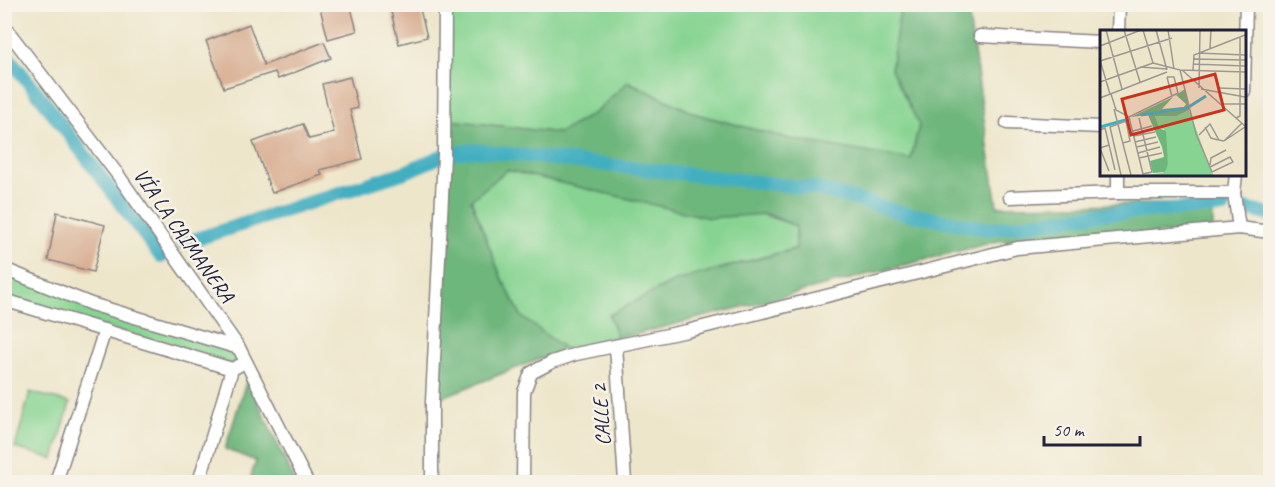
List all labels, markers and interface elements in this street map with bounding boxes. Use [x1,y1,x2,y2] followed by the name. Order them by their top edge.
[1100,30,1245,176] inset map
[128,163,241,308] street label: VÍA LA CAIMANERA
[586,382,616,447] street label: CALLE 2
[1044,409,1140,447] scale bar
[1053,419,1086,441] text: 50 m

